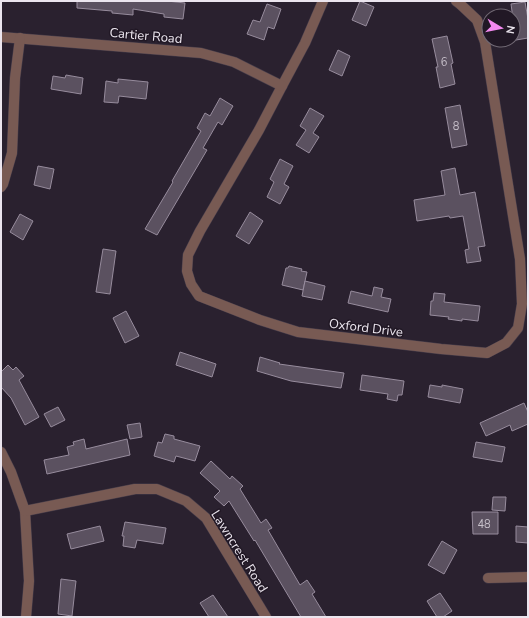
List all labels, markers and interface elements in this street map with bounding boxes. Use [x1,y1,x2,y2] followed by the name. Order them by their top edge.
[481,8,521,48] north arrow
[109,24,183,48] street label: Cartier Road
[502,24,518,35] text: N
[441,55,448,70] house number: 6
[453,119,460,134] house number: 8
[328,315,404,341] street label: Oxford Drive
[207,507,272,596] street label: Lawncrest Road
[477,517,491,532] house number: 48

